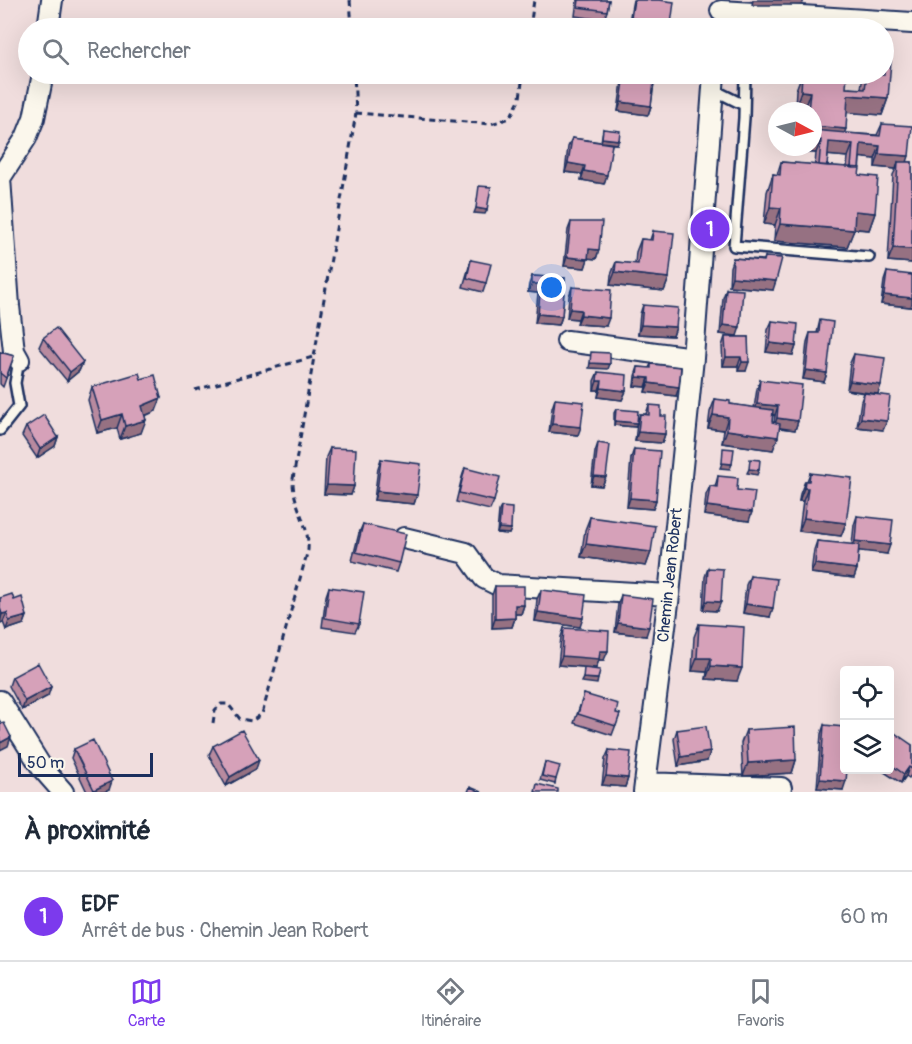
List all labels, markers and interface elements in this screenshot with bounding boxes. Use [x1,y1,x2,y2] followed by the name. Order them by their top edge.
[18,18,894,84] search box
[39,35,72,68] icon: search
[87,37,191,65] text: Rechercher
[768,102,822,156] north arrow
[690,206,730,252] pin: 1
[537,273,566,302] your location
[653,506,687,643] street label: Chemin Jean Robert
[840,666,894,774] map controls
[840,666,894,720] button: locate
[840,720,894,774] button: layers
[18,750,153,778] scale bar
[27,753,64,773] text: 50 m
[24,815,151,847] text: À proximité
[81,890,119,918] text: EDF
[40,904,47,929] text: 1
[841,904,888,929] text: 60 m
[81,918,369,943] text: Arrêt de bus · Chemin Jean Robert
[128,975,165,1031] tab: Carte
[421,975,481,1031] tab: Itinéraire
[737,975,784,1031] tab: Favoris

